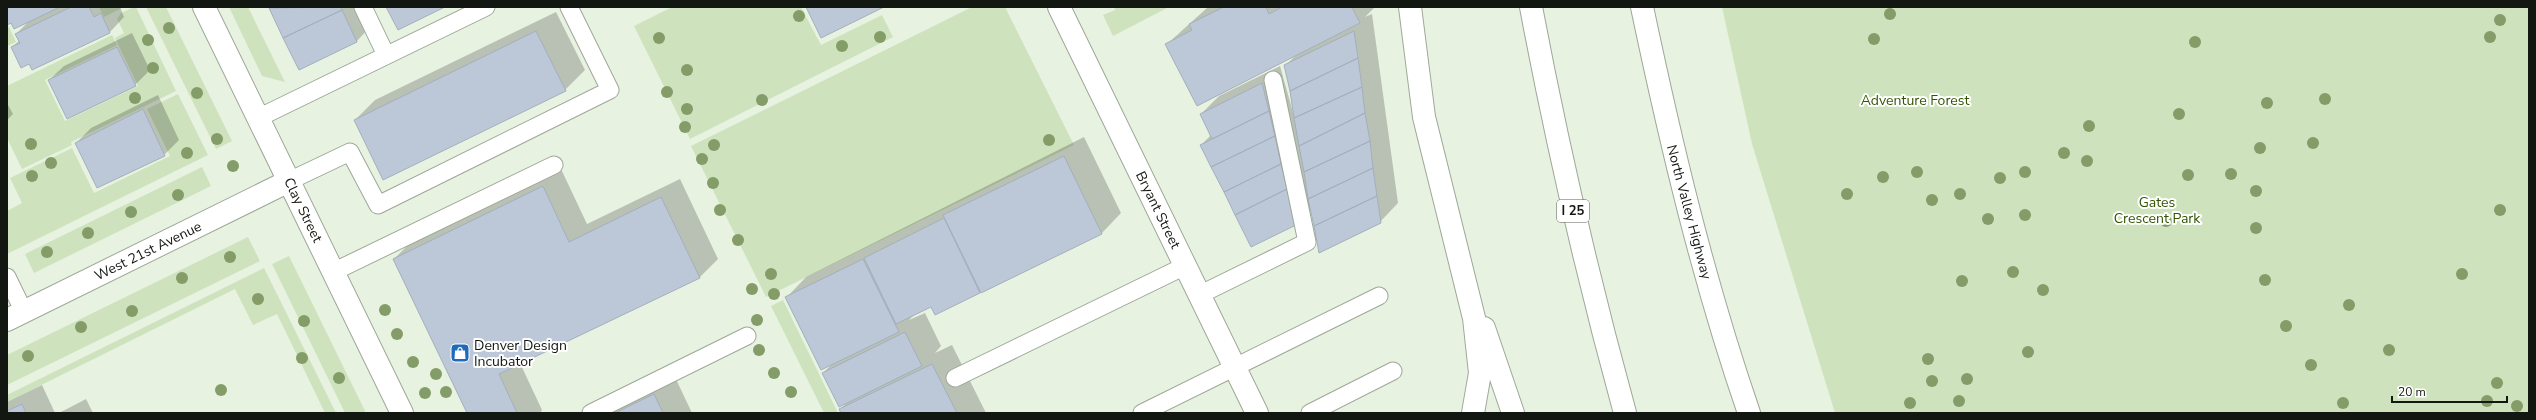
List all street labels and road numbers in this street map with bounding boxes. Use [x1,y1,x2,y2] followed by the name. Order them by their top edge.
[1662,143,1716,282] street label: North Valley Highway
[1131,168,1185,252] street label: Bryant Street
[279,174,327,246] street label: Clay Street
[1557,200,1589,222] road number: I 25
[91,217,205,285] street label: West 21st Avenue

